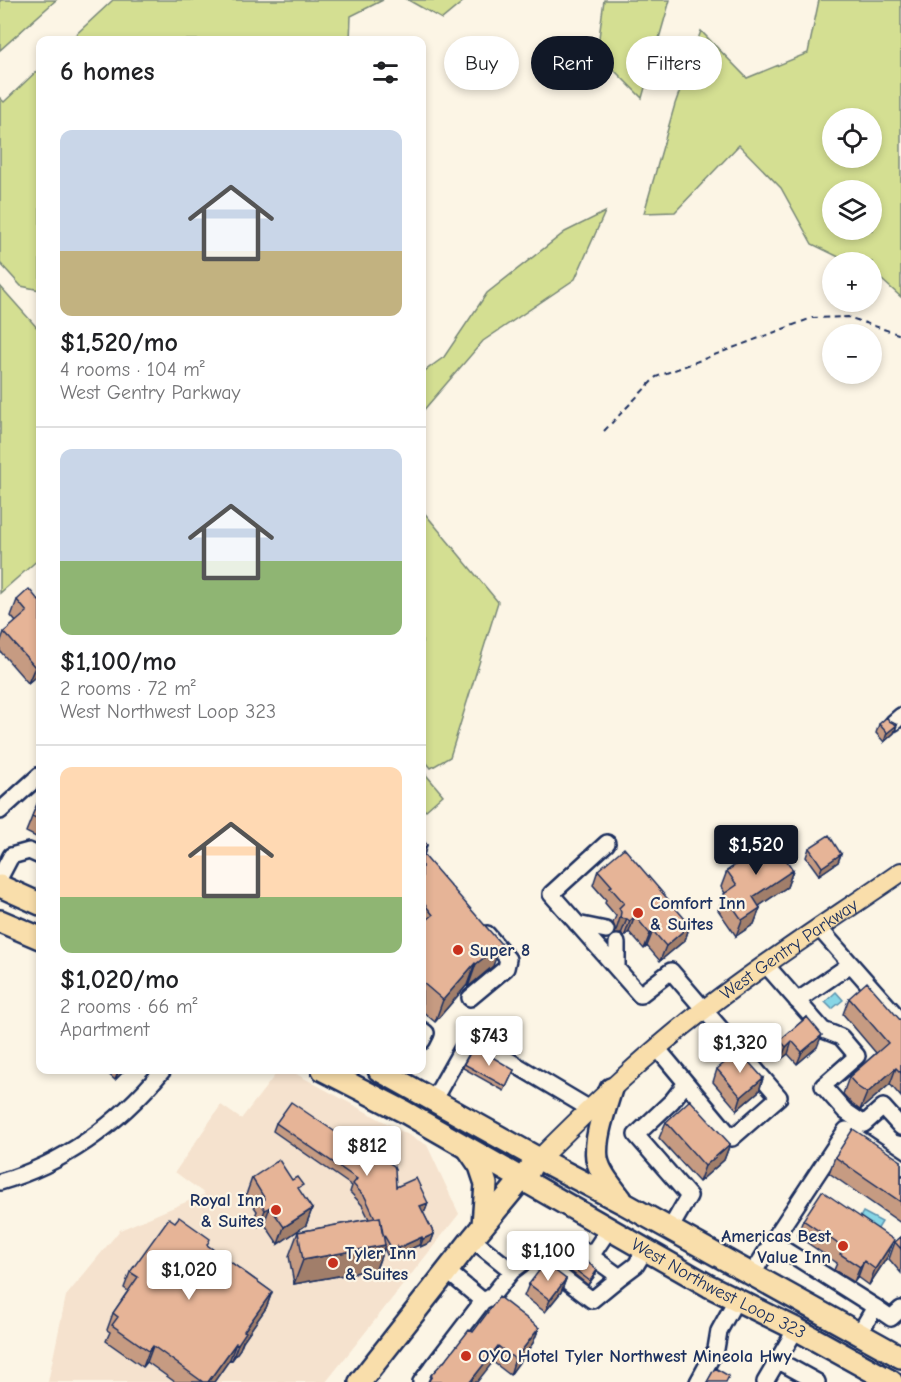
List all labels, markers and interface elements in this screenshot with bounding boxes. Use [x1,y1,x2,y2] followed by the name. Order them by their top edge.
[444,36,519,90] chip: Buy
[531,36,614,90] chip: Rent
[626,36,722,90] chip: Filters
[369,56,402,89] icon: filters
[60,57,155,87] text: 6 homes
[822,108,882,384] map controls
[822,108,882,168] button: locate
[177,169,285,277] icon: home
[822,180,882,240] button: layers
[822,252,882,312] button: +
[822,324,882,384] button: −
[60,328,178,358] text: $1,520/mo
[60,358,205,381] text: 4 rooms · 104 m²
[60,381,241,404] text: West Gentry Parkway
[177,488,285,596] icon: home
[60,647,176,677] text: $1,100/mo
[60,677,196,700] text: 2 rooms · 72 m²
[60,700,276,723] text: West Northwest Loop 323
[177,806,285,914] icon: home
[707,825,805,876] pin: $1,520
[728,833,784,856] text: $1,520
[650,893,746,935] place label: Comfort Inn & Suites
[716,894,863,1004] street label: West Gentry Parkway
[631,906,645,920] marker: Comfort Inn & Suites
[470,940,530,961] place label: Super 8
[451,943,465,957] marker: Super 8
[60,965,179,995] text: $1,020/mo
[60,995,198,1018] text: 2 rooms · 66 m²
[453,1016,525,1067] pin: $743
[60,1018,150,1041] text: Apartment
[691,1023,789,1074] pin: $1,320
[470,1024,508,1047] text: $743
[713,1031,767,1054] text: $1,320
[331,1126,403,1177] pin: $812
[347,1134,387,1157] text: $812
[190,1190,264,1232] place label: Royal Inn & Suites
[269,1203,283,1217] marker: Royal Inn & Suites
[721,1226,832,1268] place label: Americas Best Value Inn
[499,1231,597,1282] pin: $1,100
[628,1233,810,1343] street label: West Northwest Loop 323
[521,1239,575,1262] text: $1,100
[836,1239,850,1253] marker: Americas Best Value Inn
[345,1243,416,1285] place label: Tyler Inn & Suites
[140,1250,238,1301] pin: $1,020
[326,1256,340,1270] marker: Tyler Inn & Suites
[161,1258,217,1281] text: $1,020
[478,1346,793,1367] place label: OYO Hotel Tyler Northwest Mineola Hwy
[459,1349,473,1363] marker: OYO Hotel Tyler Northwest Mineola Hwy

